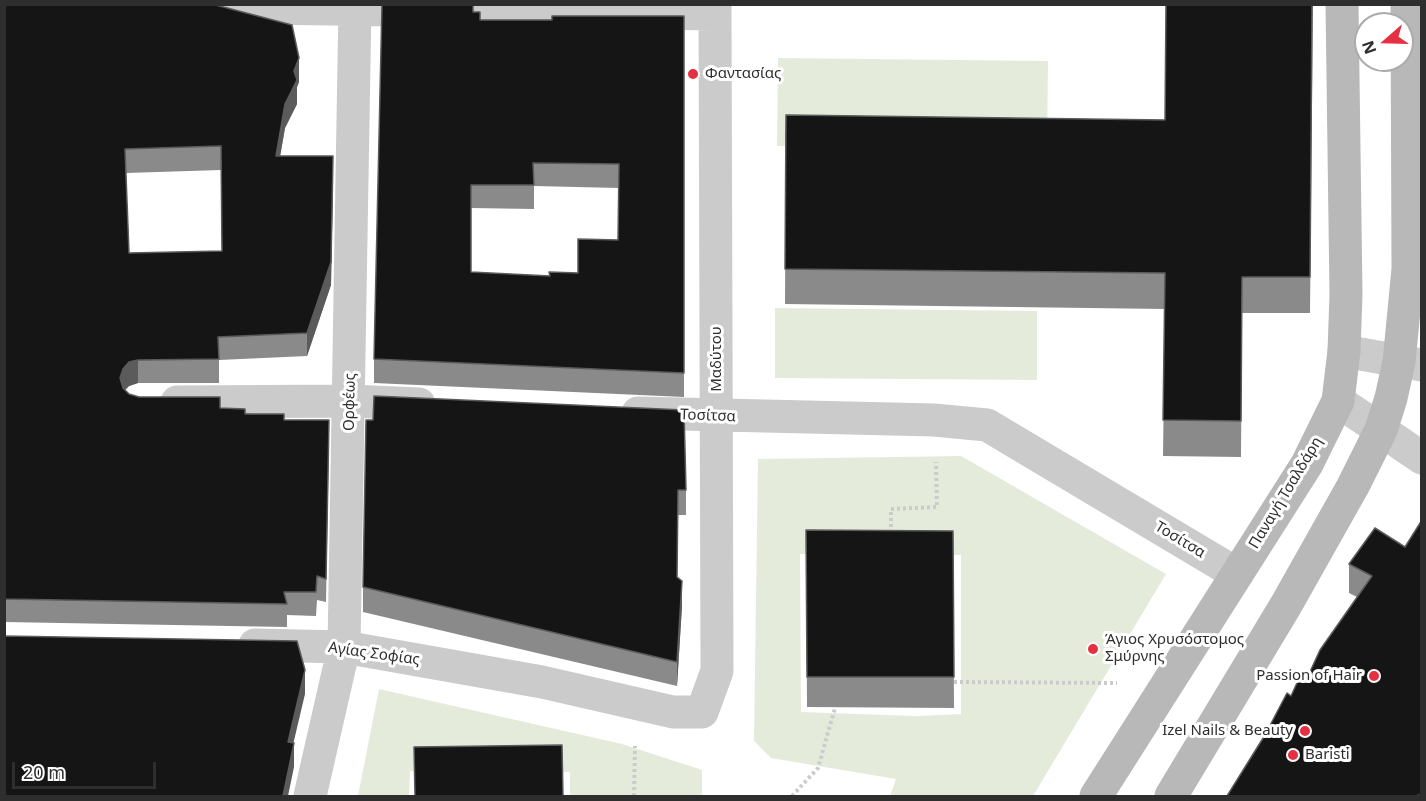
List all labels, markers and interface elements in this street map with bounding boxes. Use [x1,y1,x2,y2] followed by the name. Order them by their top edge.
[1354,12,1414,72] north arrow
[1356,38,1382,57] text: N
[705,65,781,83] place label: Φαντασίας
[686,67,700,81] marker: Φαντασίας
[708,326,726,392] street label: Μαδύτου
[340,373,360,431] street label: Ορφέως
[680,406,736,426] street label: Τοσίτσα
[1245,434,1327,552] street label: Παναγή Τσαλδάρη
[1152,518,1208,562] street label: Τοσίτσα
[1105,631,1244,666] place label: Άγιος Χρυσόστομος Σμύρνης
[327,639,421,669] street label: Αγίας Σοφίας
[1086,642,1100,656] marker: Άγιος Χρυσόστομος Σμύρνης
[1256,667,1362,685] place label: Passion of Hair
[1367,669,1381,683] marker: Passion of Hair
[1162,722,1293,740] place label: Izel Nails & Beauty
[1298,724,1312,738] marker: Izel Nails & Beauty
[1305,746,1350,764] place label: Baristi
[1286,748,1300,762] marker: Baristi
[15,750,159,788] scale bar
[23,760,65,784] text: 20 m

